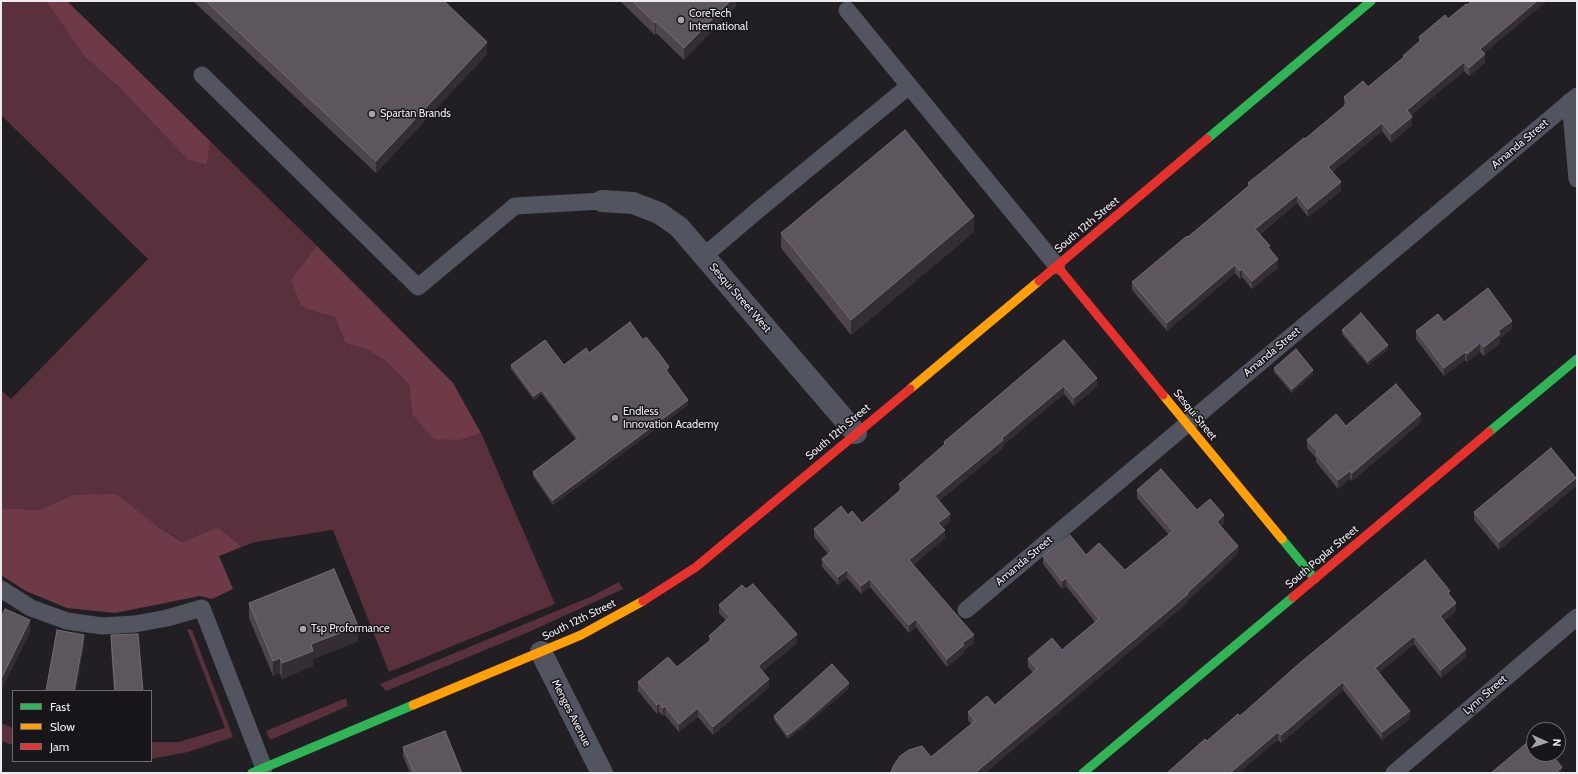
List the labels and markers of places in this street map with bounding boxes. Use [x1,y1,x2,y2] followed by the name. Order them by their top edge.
[689,7,748,33] place label: CoreTech International
[676,15,686,25] marker: CoreTech International
[380,107,451,121] place label: Spartan Brands
[367,109,377,119] marker: Spartan Brands
[623,405,719,431] place label: Endless Innovation Academy
[610,413,620,423] marker: Endless Innovation Academy
[311,622,390,636] place label: Tsp Proformance
[298,624,308,634] marker: Tsp Proformance

